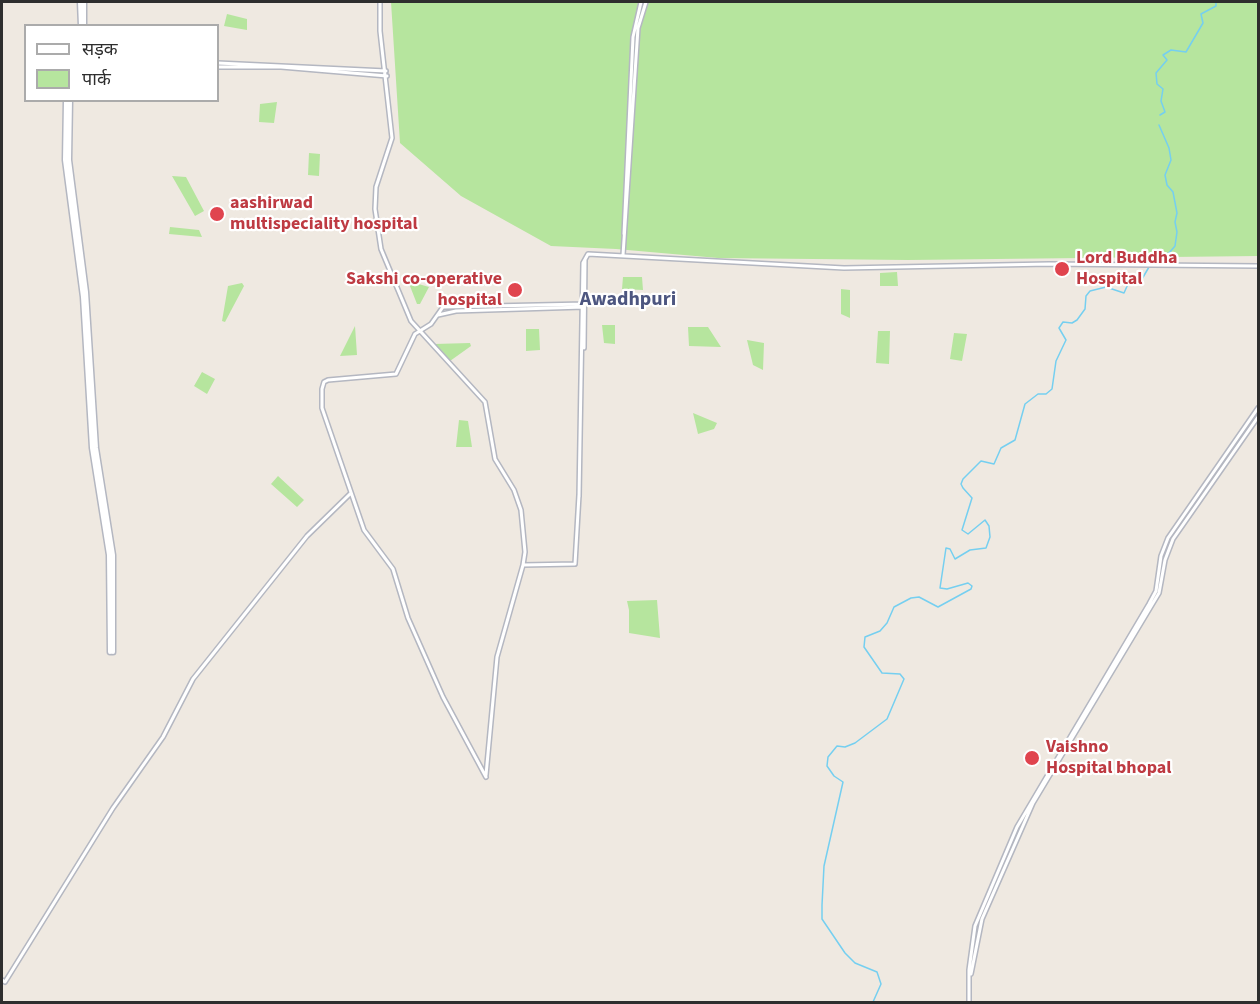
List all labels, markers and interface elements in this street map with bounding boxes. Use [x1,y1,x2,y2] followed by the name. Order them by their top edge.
[24,24,219,102] legend
[82,37,118,62] text: सड़क
[82,67,111,92] text: पार्क
[230,193,418,236] place label: aashirwad multispeciality hospital
[208,205,226,223] marker: aashirwad multispeciality hospital
[1076,248,1177,290] place label: Lord Buddha Hospital
[1053,260,1071,278] marker: Lord Buddha Hospital
[346,269,502,312] place label: Sakshi co-operative hospital
[506,281,524,299] marker: Sakshi co-operative hospital
[580,289,676,313] district label: Awadhpuri
[1046,737,1171,780] place label: Vaishno Hospital bhopal
[1023,749,1041,767] marker: Vaishno Hospital bhopal

